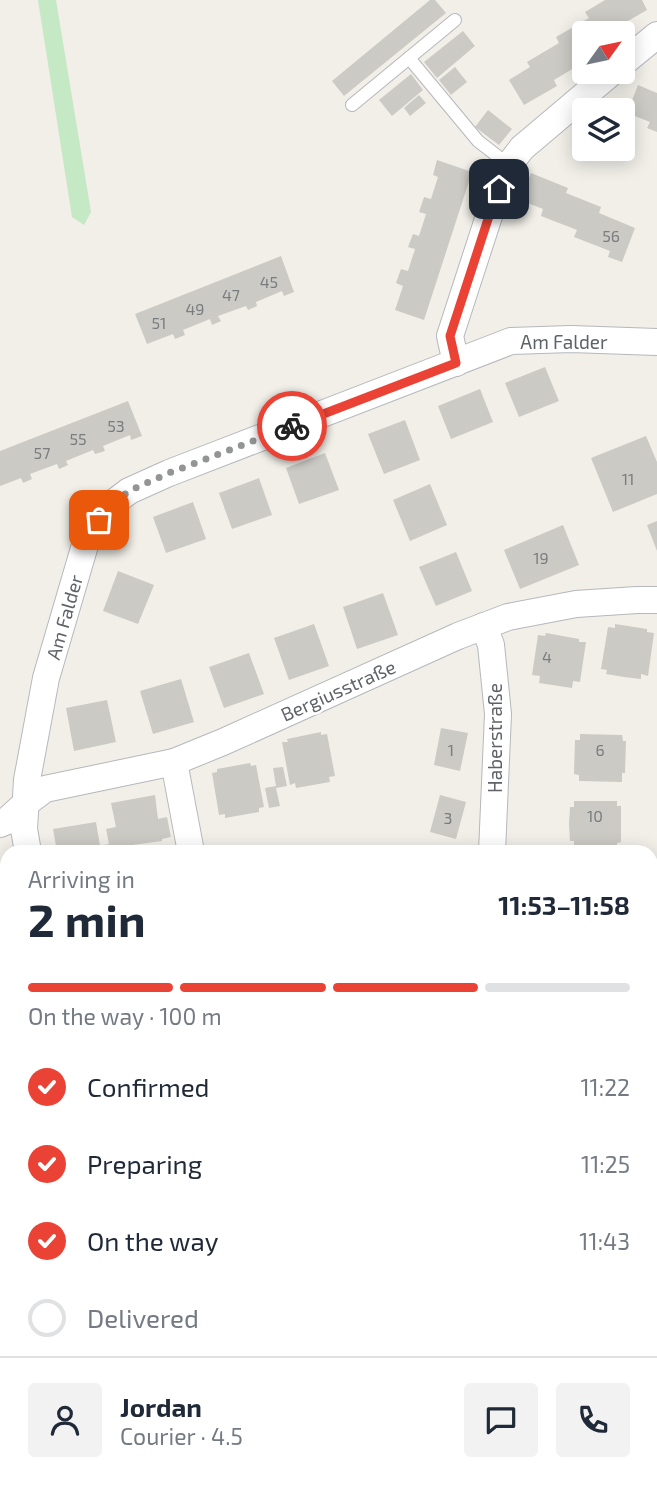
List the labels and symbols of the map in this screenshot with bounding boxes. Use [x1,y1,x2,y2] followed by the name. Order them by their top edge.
[572,21,635,84] north arrow
[469,159,529,219] pin
[602,226,620,245] house number: 56
[260,272,278,291] house number: 45
[222,285,240,304] house number: 47
[186,299,205,318] house number: 49
[152,313,166,332] house number: 51
[520,330,608,353] street label: Am Falder
[257,391,327,461] courier
[107,416,125,435] house number: 53
[69,429,87,448] house number: 55
[34,443,50,462] house number: 57
[622,469,634,488] house number: 11
[69,490,129,550] pin
[533,548,549,567] house number: 19
[41,572,87,662] street label: Am Falder
[542,647,552,666] house number: 4
[277,654,399,726] street label: Bergiusstraße
[483,683,506,793] street label: Haberstraße
[448,740,454,759] house number: 1
[595,740,605,759] house number: 6
[587,806,603,825] house number: 10
[444,808,452,827] house number: 3

